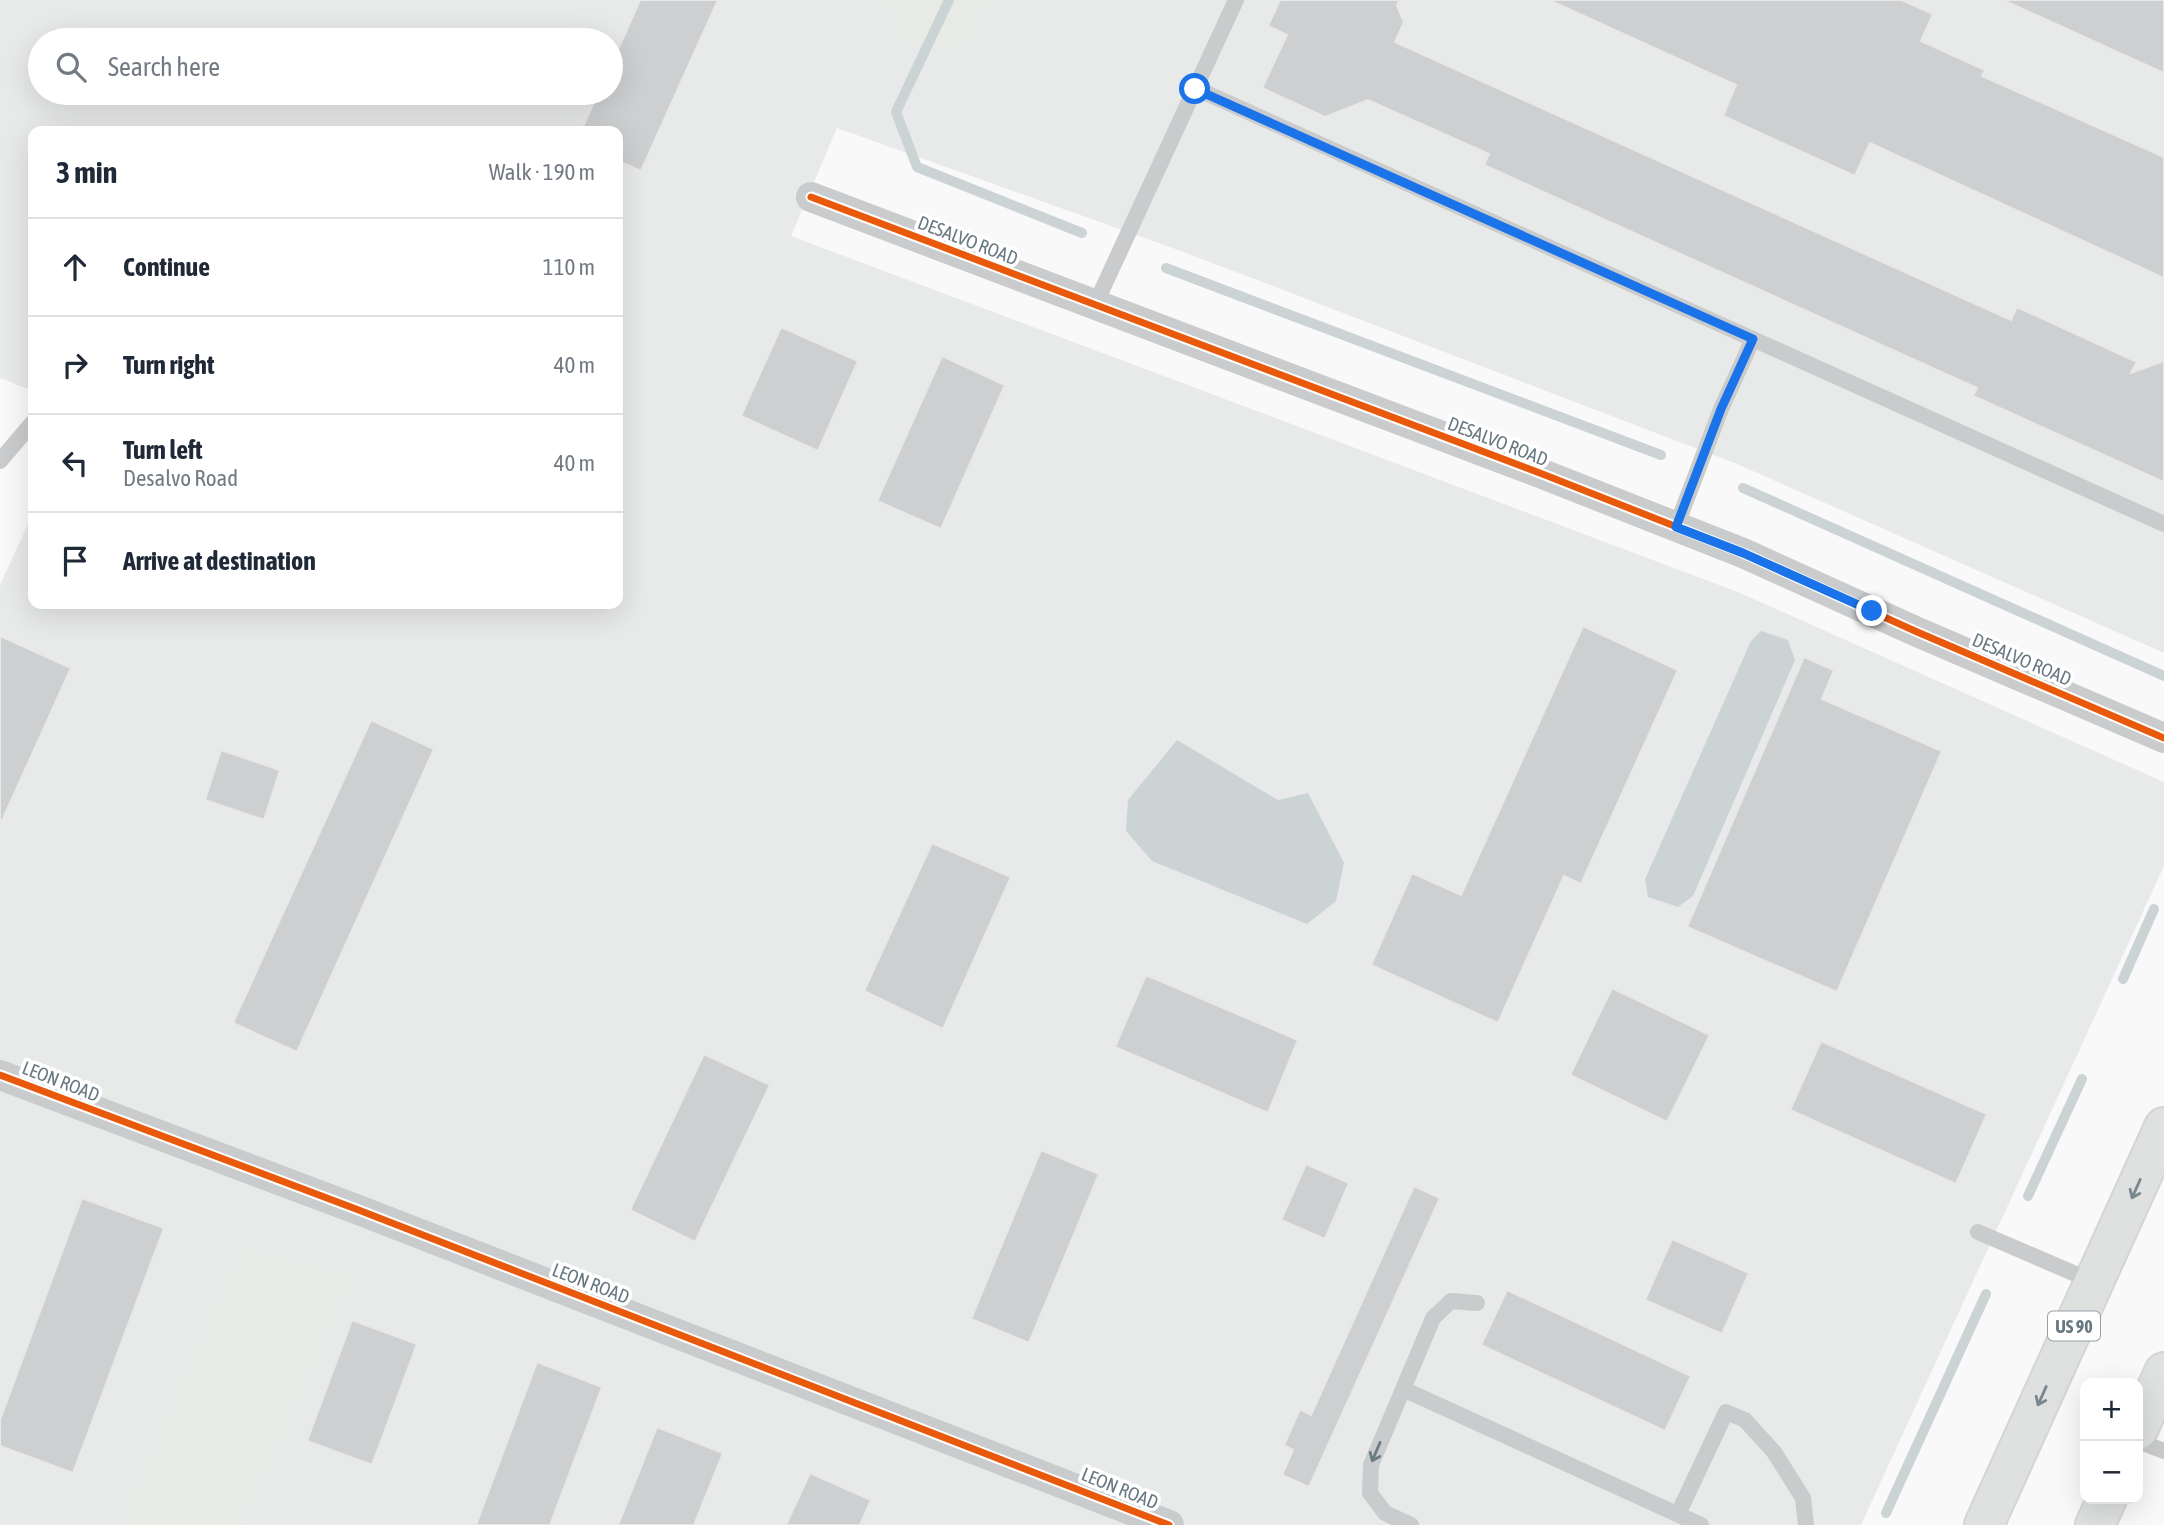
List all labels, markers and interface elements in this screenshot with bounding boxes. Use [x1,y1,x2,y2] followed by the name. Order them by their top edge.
[28,28,623,105] search box
[52,48,90,86] icon: search
[108,52,220,82] text: Search here
[1179,73,1210,104] route start
[56,155,117,189] text: 3 min
[489,159,595,185] text: Walk · 190 m
[915,211,1021,269] street label: DESALVO ROAD
[56,248,94,286] icon: ahead
[123,252,210,282] text: Continue
[543,254,595,280] text: 110 m
[56,346,94,384] icon: right
[123,350,214,380] text: Turn right
[554,352,595,378] text: 40 m
[1445,412,1551,470] street label: DESALVO ROAD
[123,435,203,465] text: Turn left
[56,444,94,482] icon: left
[554,450,595,476] text: 40 m
[123,465,238,491] text: Desalvo Road
[56,542,94,580] icon: arrive
[123,546,316,576] text: Arrive at destination
[1856,595,1887,626] route end
[1969,628,2075,690] street label: DESALVO ROAD
[19,1056,103,1106] street label: LEON ROAD
[2129,1178,2142,1199] one-way arrow
[549,1258,633,1308] street label: LEON ROAD
[2048,1311,2100,1340] road number: US 90
[2080,1378,2143,1504] map controls
[2080,1378,2143,1441] button: +
[2035,1386,2048,1407] one-way arrow
[1369,1440,1382,1462] one-way arrow
[2080,1441,2143,1504] button: −
[1078,1463,1162,1513] street label: LEON ROAD

